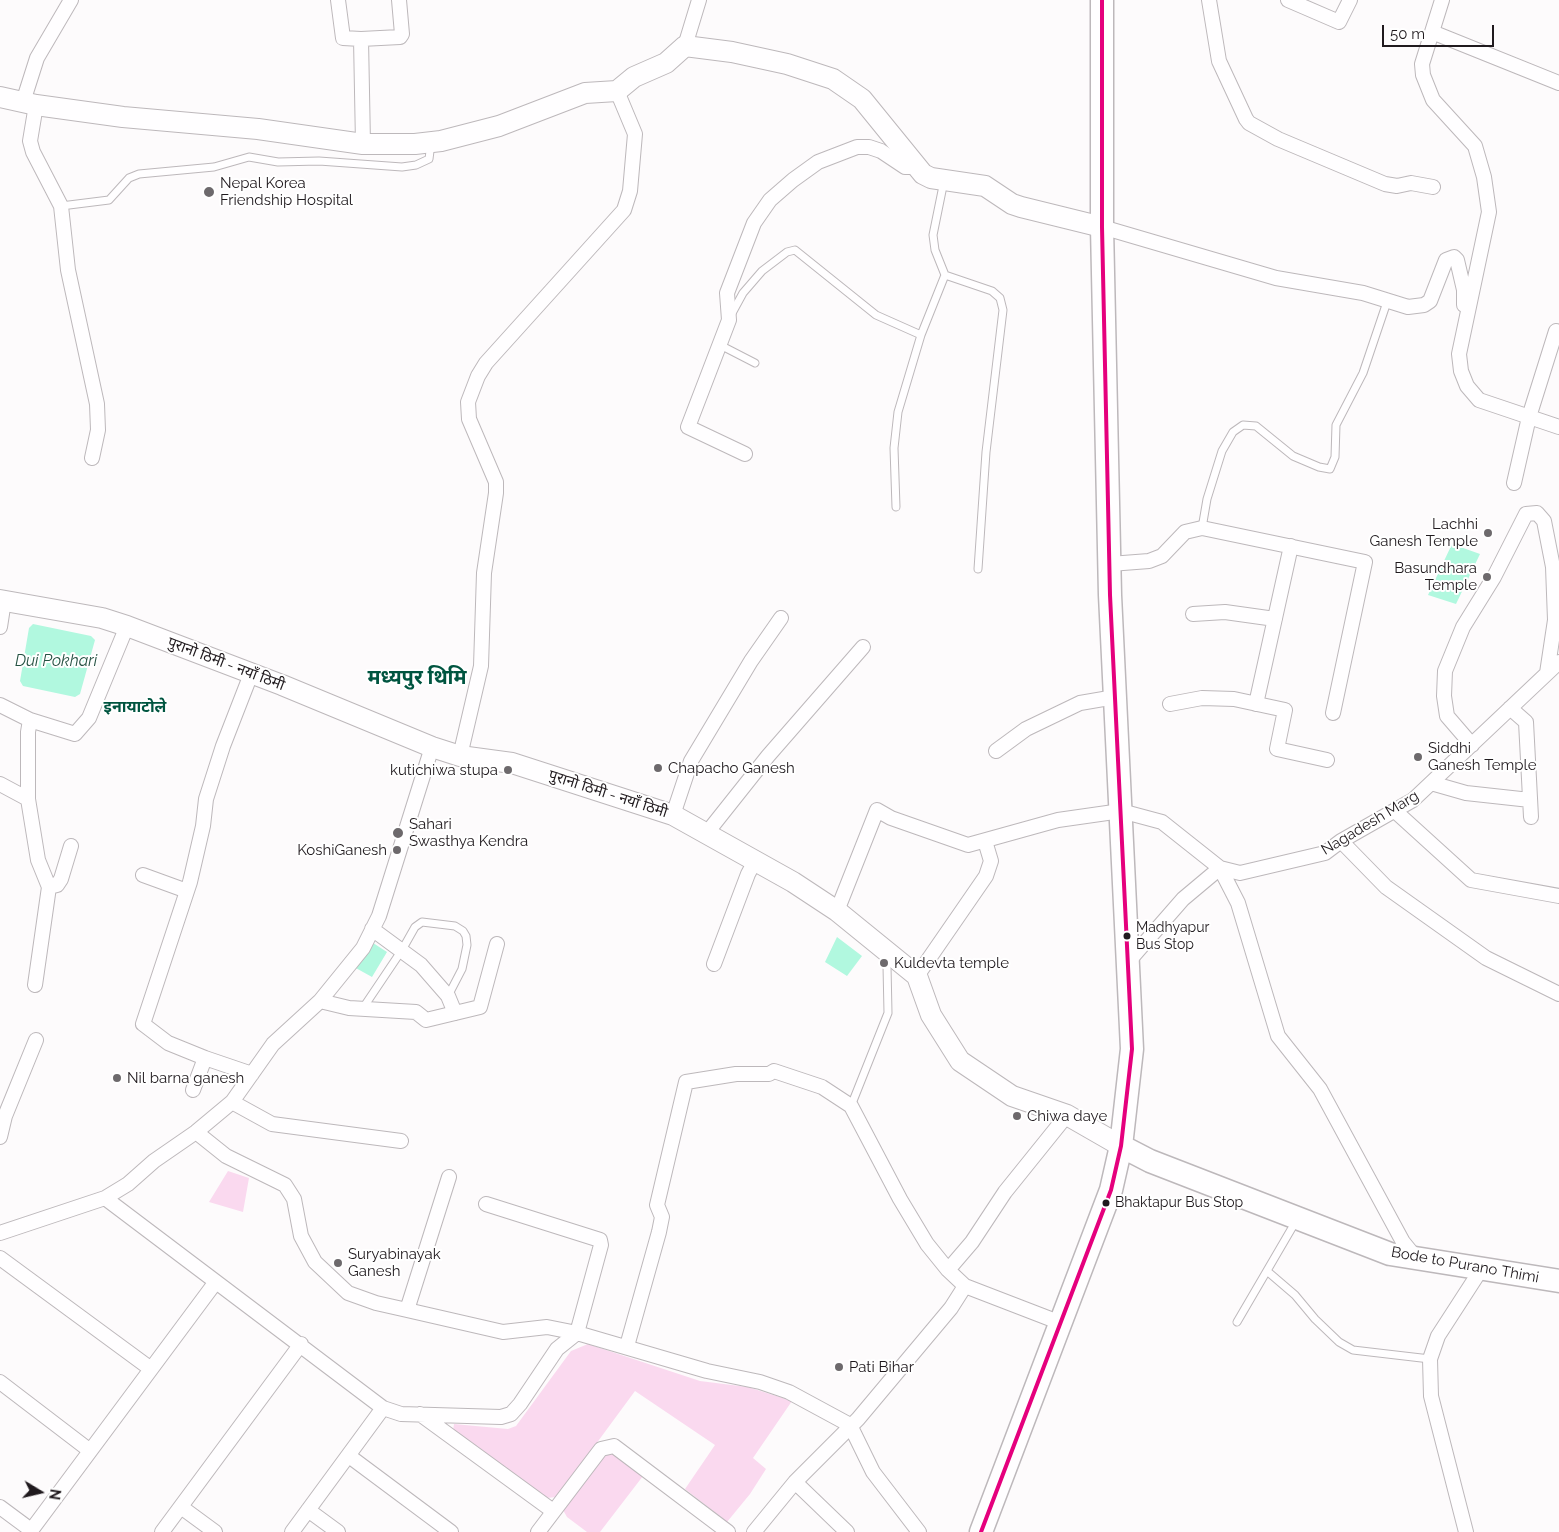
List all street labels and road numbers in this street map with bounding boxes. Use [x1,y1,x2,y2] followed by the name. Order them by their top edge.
[165,633,287,695] street label: पुरानो ठिमी - नयाँ ठिमी
[546,766,670,822] street label: पुरानो ठिमी - नयाँ ठिमी
[1318,787,1422,859] street label: Nagadesh Marg
[1390,1243,1540,1287] street label: Bode to Purano Thimi

